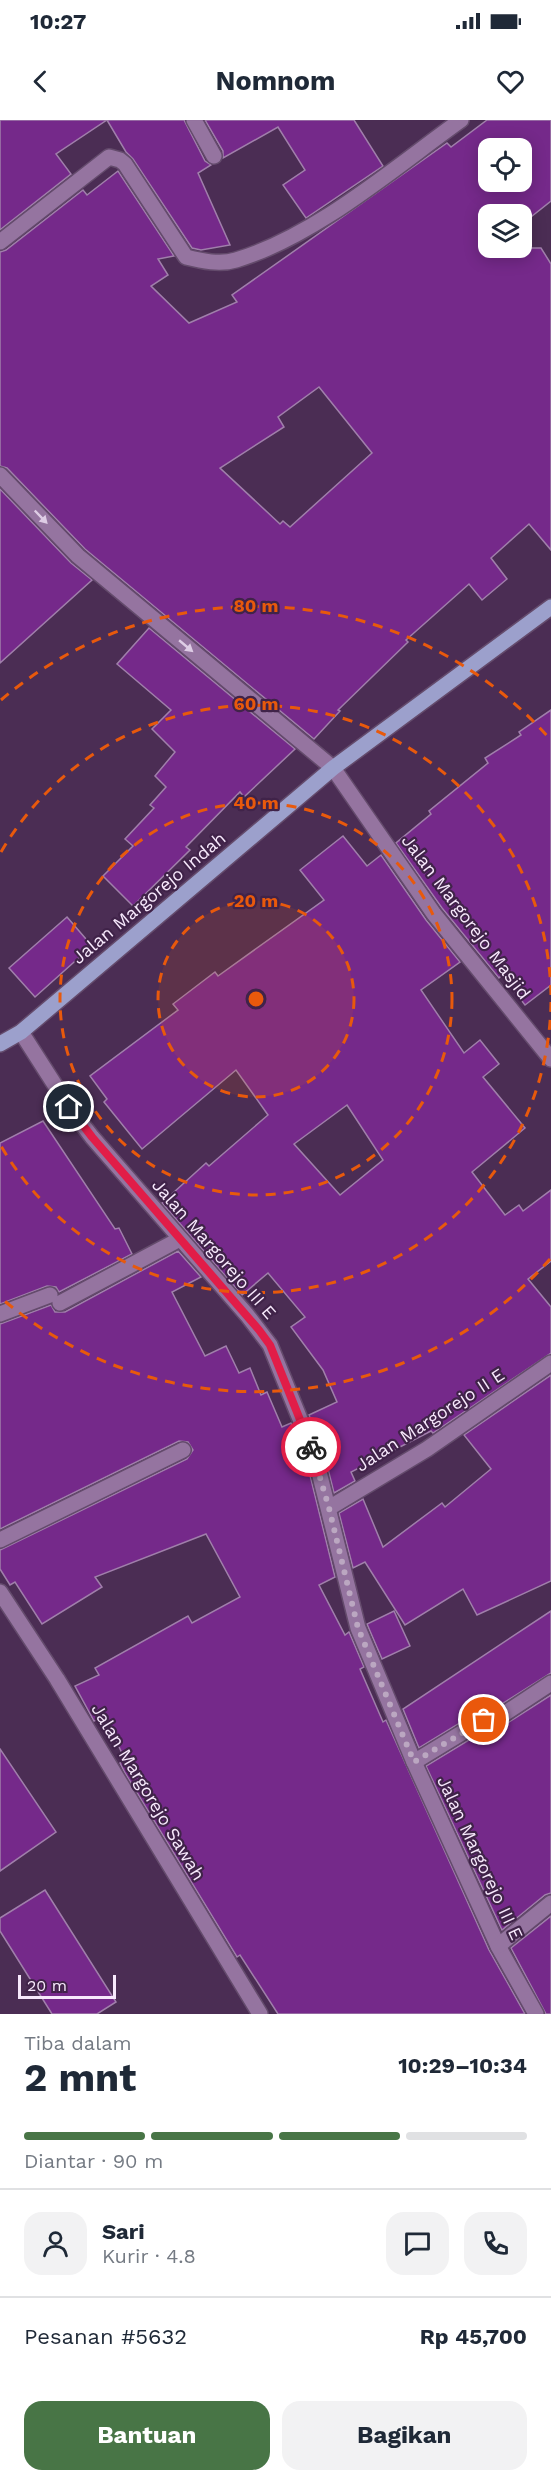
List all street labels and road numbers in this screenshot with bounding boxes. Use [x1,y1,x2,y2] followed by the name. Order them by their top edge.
[68,827,230,968] street label: Jalan Margorejo Indah
[398,830,535,1003] street label: Jalan Margorejo Masjid
[148,1174,281,1323] street label: Jalan Margorejo III E
[351,1364,508,1476] street label: Jalan Margorejo II E
[87,1700,210,1884] street label: Jalan Margorejo Sawah
[433,1772,528,1943] street label: Jalan Margorejo III E

